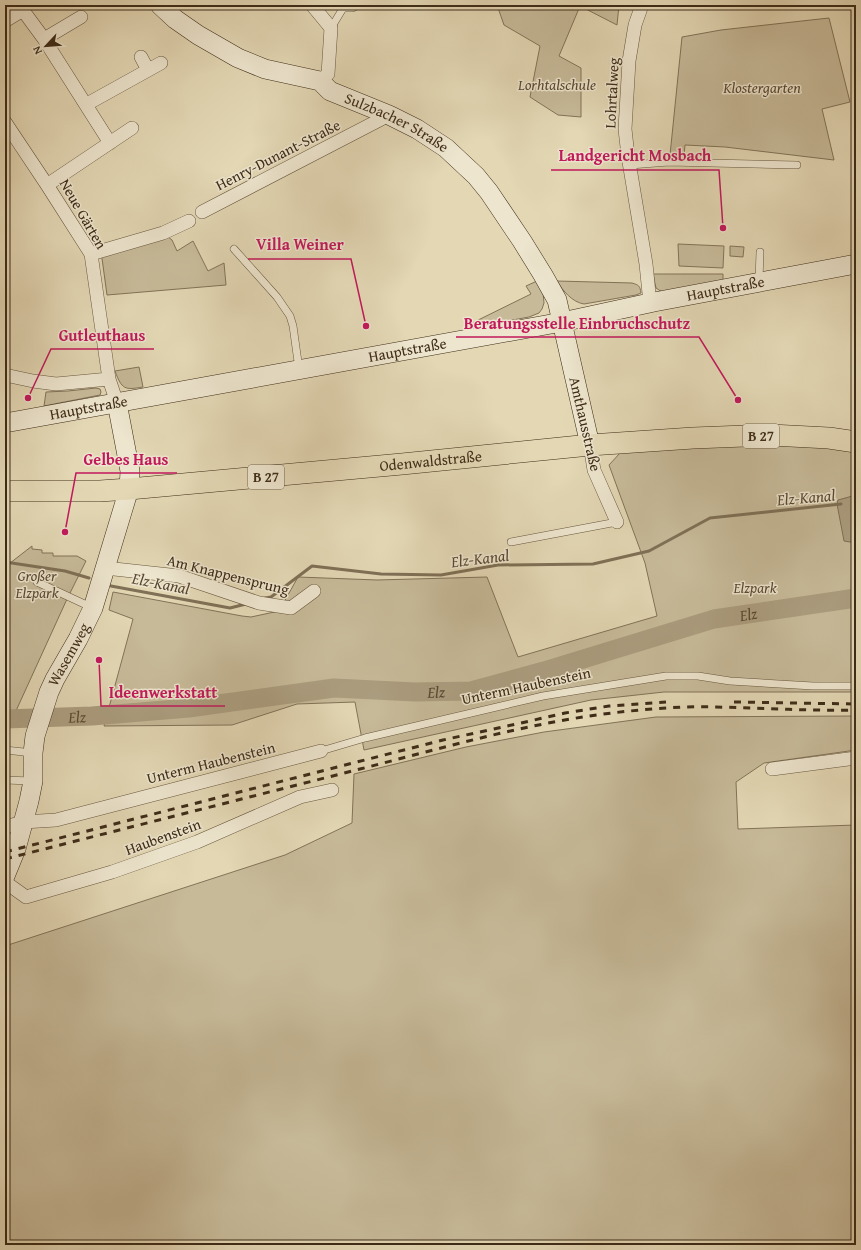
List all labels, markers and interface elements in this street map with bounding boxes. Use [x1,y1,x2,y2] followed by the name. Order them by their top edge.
[26,26,66,66] north arrow
[28,43,46,57] text: N
[599,56,624,129] street label: Lohrtalweg
[517,74,596,95] park label: Lorhtalschule
[722,77,801,98] park label: Klostergarten
[342,87,453,157] street label: Sulzbacher Straße
[212,114,344,195] street label: Henry-Dunant-Straße
[551,142,719,170] callout: Landgericht Mosbach
[559,143,712,167] text: Landgericht Mosbach
[55,175,112,253] street label: Neue Gärten
[248,231,351,259] callout: Villa Weiner
[256,232,345,256] text: Villa Weiner
[685,270,766,306] street label: Hauptstraße
[456,309,699,337] callout: Beratungsstelle Einbruchschutz
[464,311,691,335] text: Beratungsstelle Einbruchschutz
[51,321,154,349] callout: Gutleuthaus
[59,323,145,347] text: Gutleuthaus
[367,332,448,367] street label: Hauptstraße
[564,375,607,473] street label: Amthausstraße
[48,390,129,425] street label: Hauptstraße
[743,424,779,448] road number: B 27
[76,445,177,473] callout: Gelbes Haus
[379,445,483,476] street label: Odenwaldstraße
[84,447,169,471] text: Gelbes Haus
[248,465,284,489] road number: B 27
[775,482,836,512] water label: Elz-Kanal
[449,543,510,574] water label: Elz-Kanal
[165,549,292,600] street label: Am Knappensprung
[14,565,59,603] park label: Großer Elzpark
[129,565,192,600] water label: Elz-Kanal
[732,577,777,598] park label: Elzpark
[737,601,760,627] water label: Elz
[42,619,94,689] street label: Wasemweg
[459,661,593,709] street label: Unterm Haubenstein
[101,678,225,706] callout: Ideenwerkstatt
[426,679,446,704] water label: Elz
[109,680,217,704] text: Ideenwerkstatt
[67,704,87,729] water label: Elz
[144,736,278,789] street label: Unterm Haubenstein
[122,813,204,860] street label: Haubenstein

